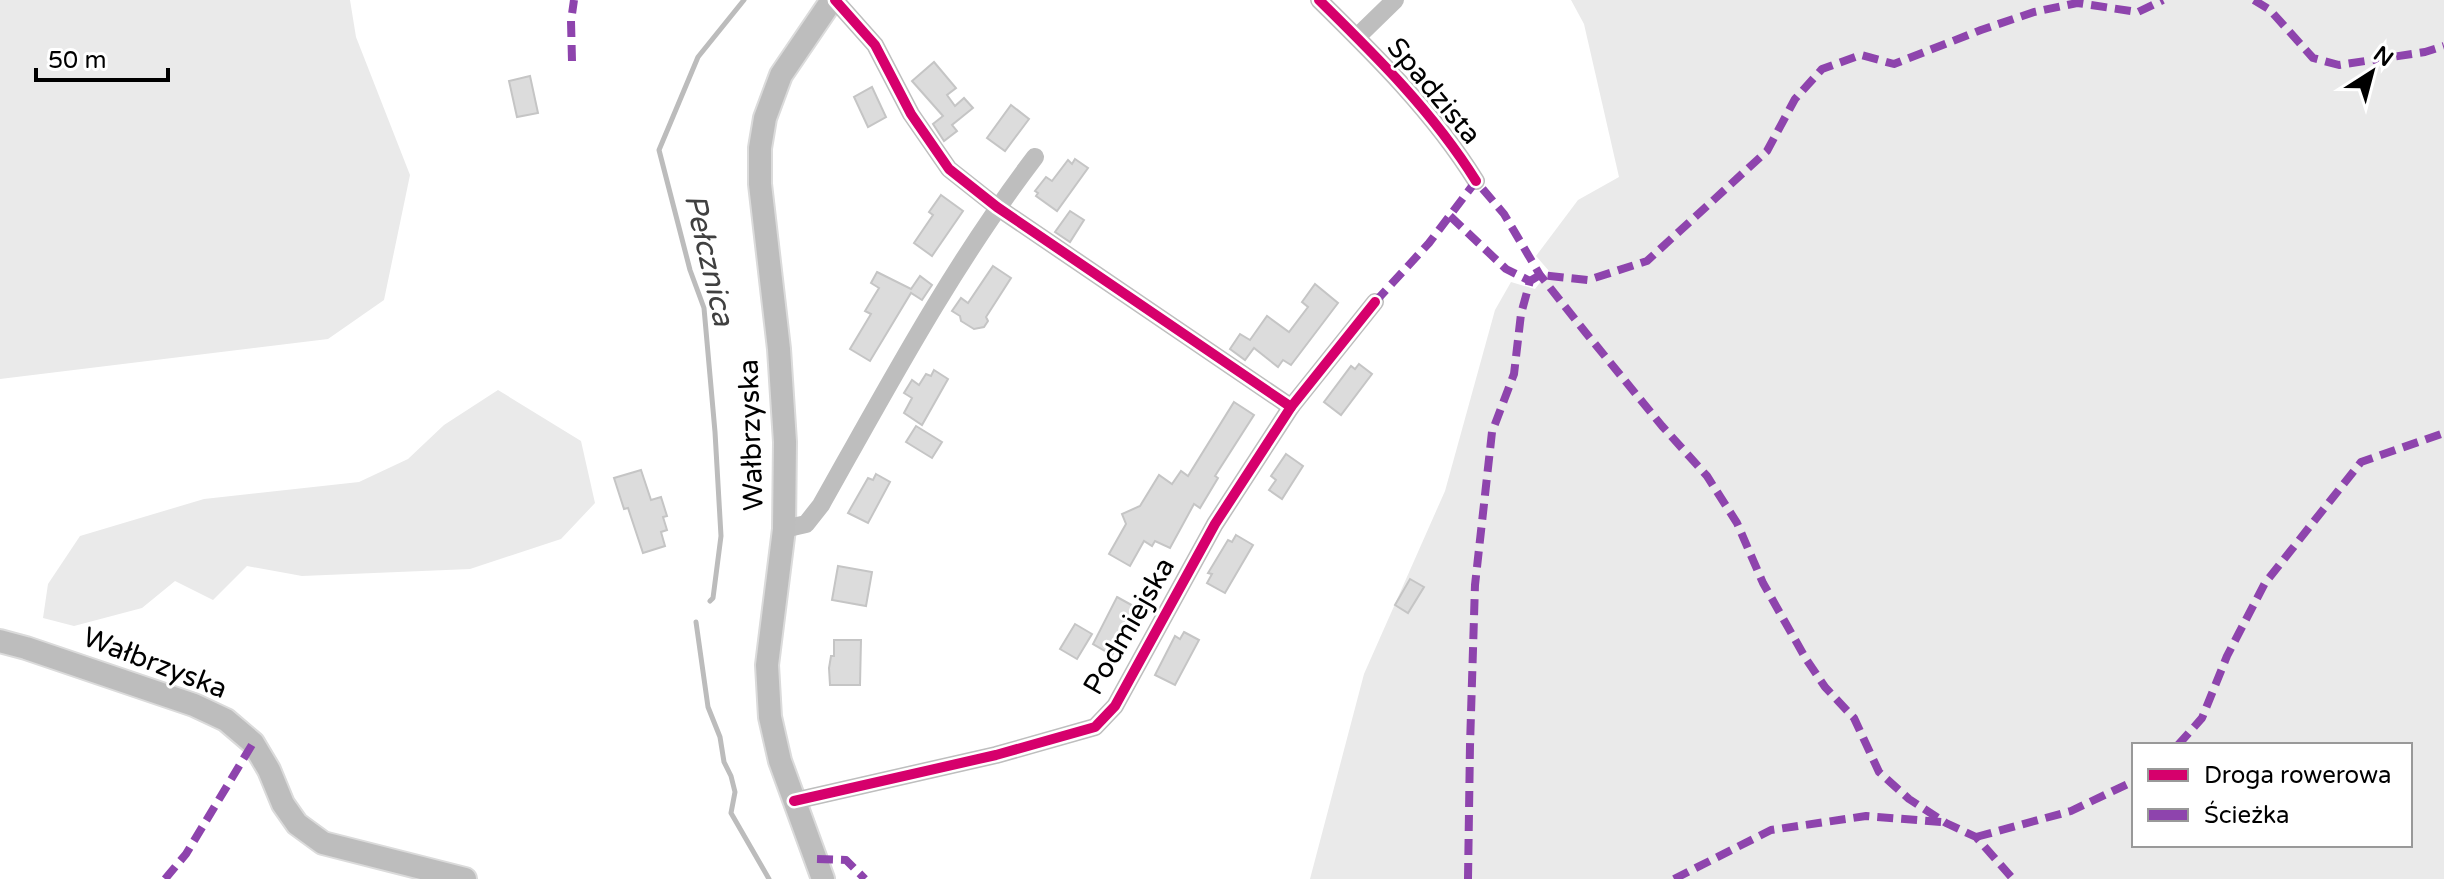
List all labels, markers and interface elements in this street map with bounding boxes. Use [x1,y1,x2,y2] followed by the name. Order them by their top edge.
[1380,31,1488,151] street label: Spadzista
[36,32,168,82] scale bar
[2332,32,2412,112] north arrow
[2368,41,2398,72] text: N
[48,46,106,75] text: 50 m
[676,191,742,331] water label: Pełcznica
[731,359,771,511] street label: Wałbrzyska
[1076,551,1182,701] street label: Podmiejska
[78,620,232,706] street label: Wałbrzyska
[2132,743,2412,847] legend
[2204,761,2391,790] text: Droga rowerowa
[2204,800,2289,830] text: Ścieżka

